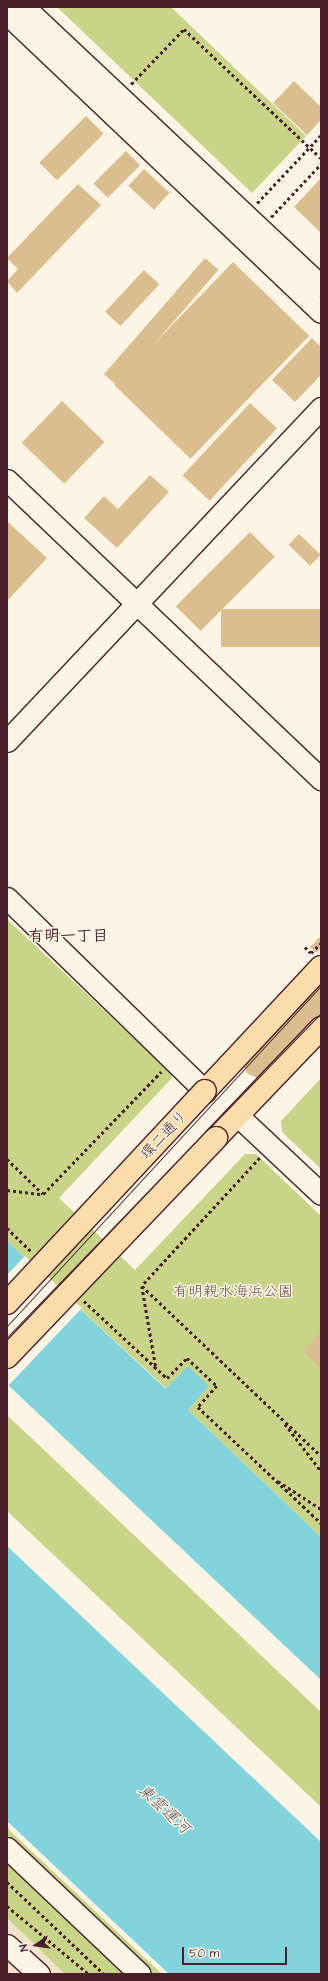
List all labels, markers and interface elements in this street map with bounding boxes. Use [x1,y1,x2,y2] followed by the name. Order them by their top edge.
[28,926,108,946] district label: 有明一丁目
[137,1107,191,1163] street label: 環二通り
[173,1283,293,1301] park label: 有明親水海浜公園
[134,1780,194,1838] water label: 東雲運河
[16,1925,56,1965] north arrow
[184,1939,289,1965] scale bar
[16,1943,32,1953] text: N
[189,1945,219,1962] text: 50 m

